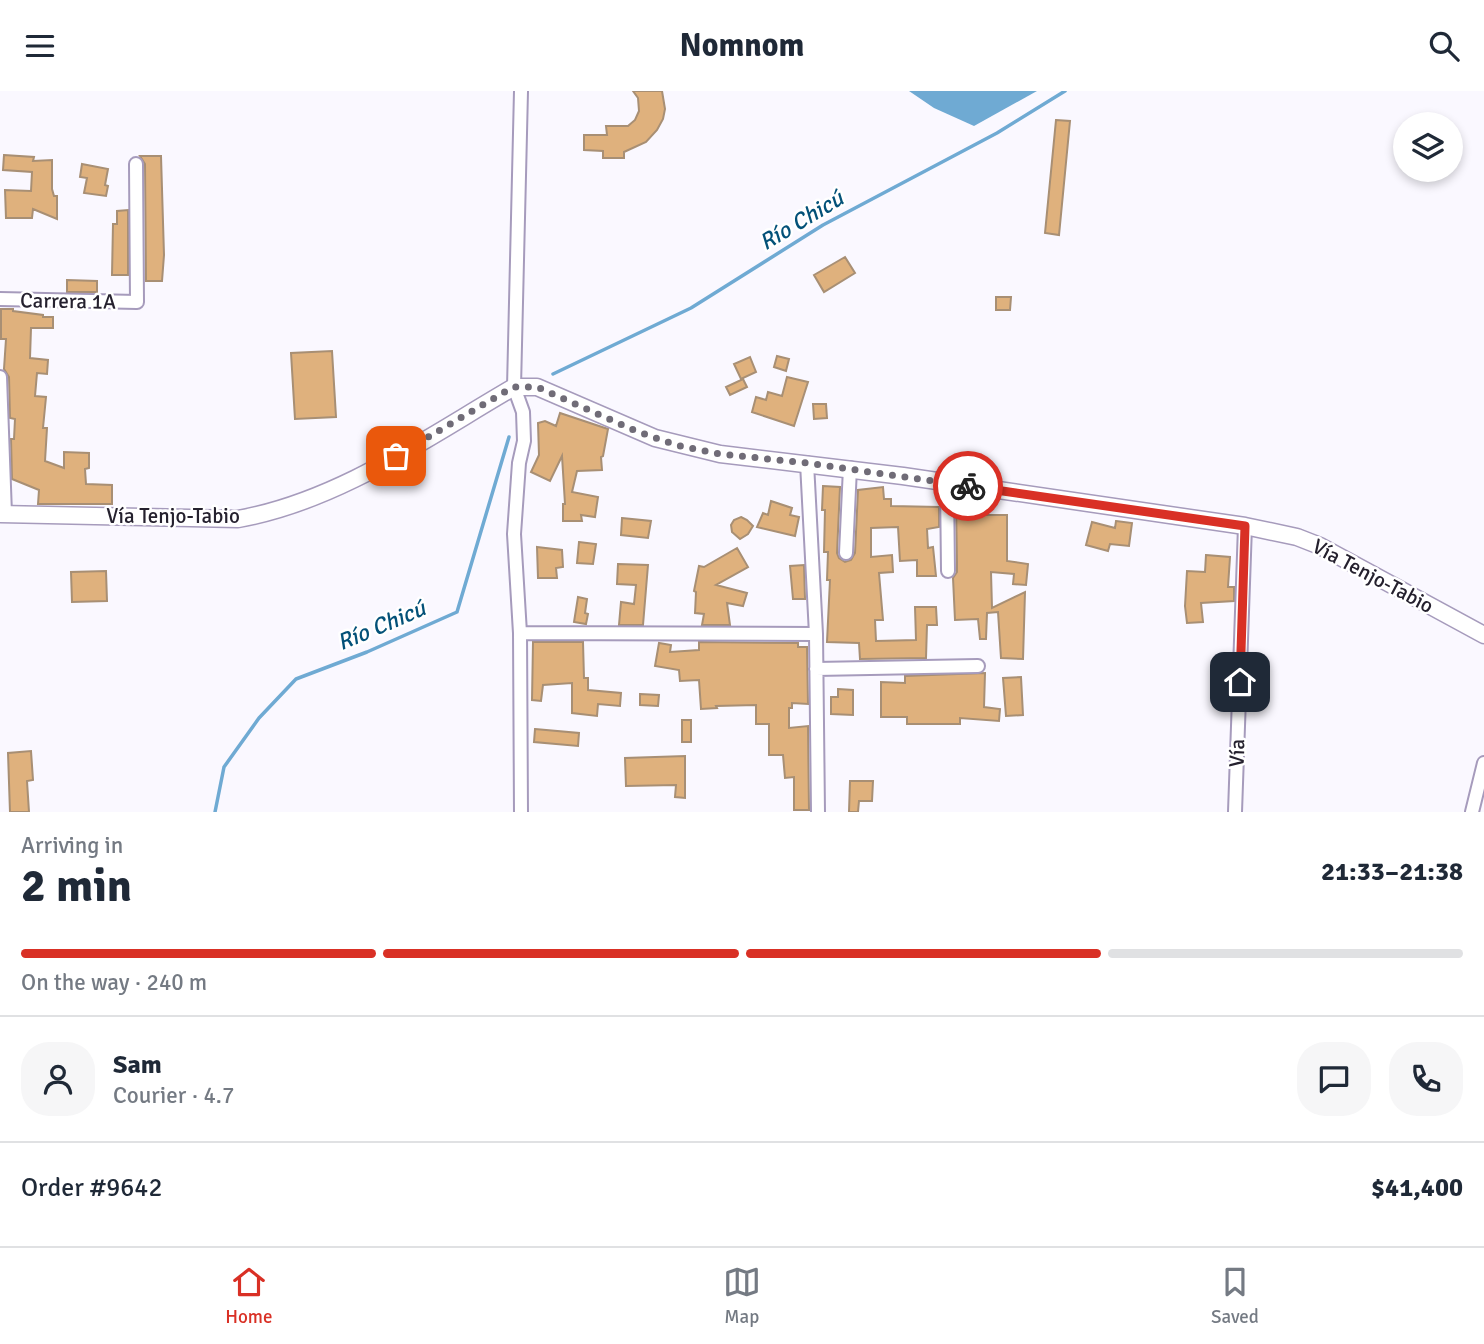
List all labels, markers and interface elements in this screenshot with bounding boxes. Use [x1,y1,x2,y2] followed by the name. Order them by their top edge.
[680,26,804,65] text: Nomnom
[21,27,59,65] icon: menu
[1425,27,1463,65] icon: search
[1393,112,1463,182] map controls
[1393,112,1463,182] button: layers
[754,183,850,257] water label: Río Chicú
[20,287,116,315] street label: Carrera 1A
[366,426,426,486] pin
[377,437,415,475] icon: bag
[933,451,1003,521] courier
[949,467,987,505] icon: bike
[106,503,240,529] street label: Vía Tenjo-Tabio
[1308,533,1438,619] street label: Vía Tenjo-Tabio
[333,593,431,657] water label: Río Chicú
[1210,652,1270,712] pin
[1221,663,1259,701] icon: home
[1224,738,1250,768] street label: Vía
[21,831,123,860] text: Arriving in
[1321,856,1463,888] text: 21:33–21:38
[21,858,132,914] text: 2 min
[21,968,207,997] text: On the way · 240 m
[21,1042,95,1116] button: person
[1297,1042,1371,1116] button: chat
[1389,1042,1463,1116] button: phone
[113,1049,162,1081] text: Sam
[113,1081,234,1110] text: Courier · 4.7
[21,1172,162,1204] text: Order #9642
[1371,1172,1463,1204] text: $41,400
[225,1263,272,1329] tab: Home
[723,1263,761,1329] tab: Map
[1211,1263,1259,1329] tab: Saved

